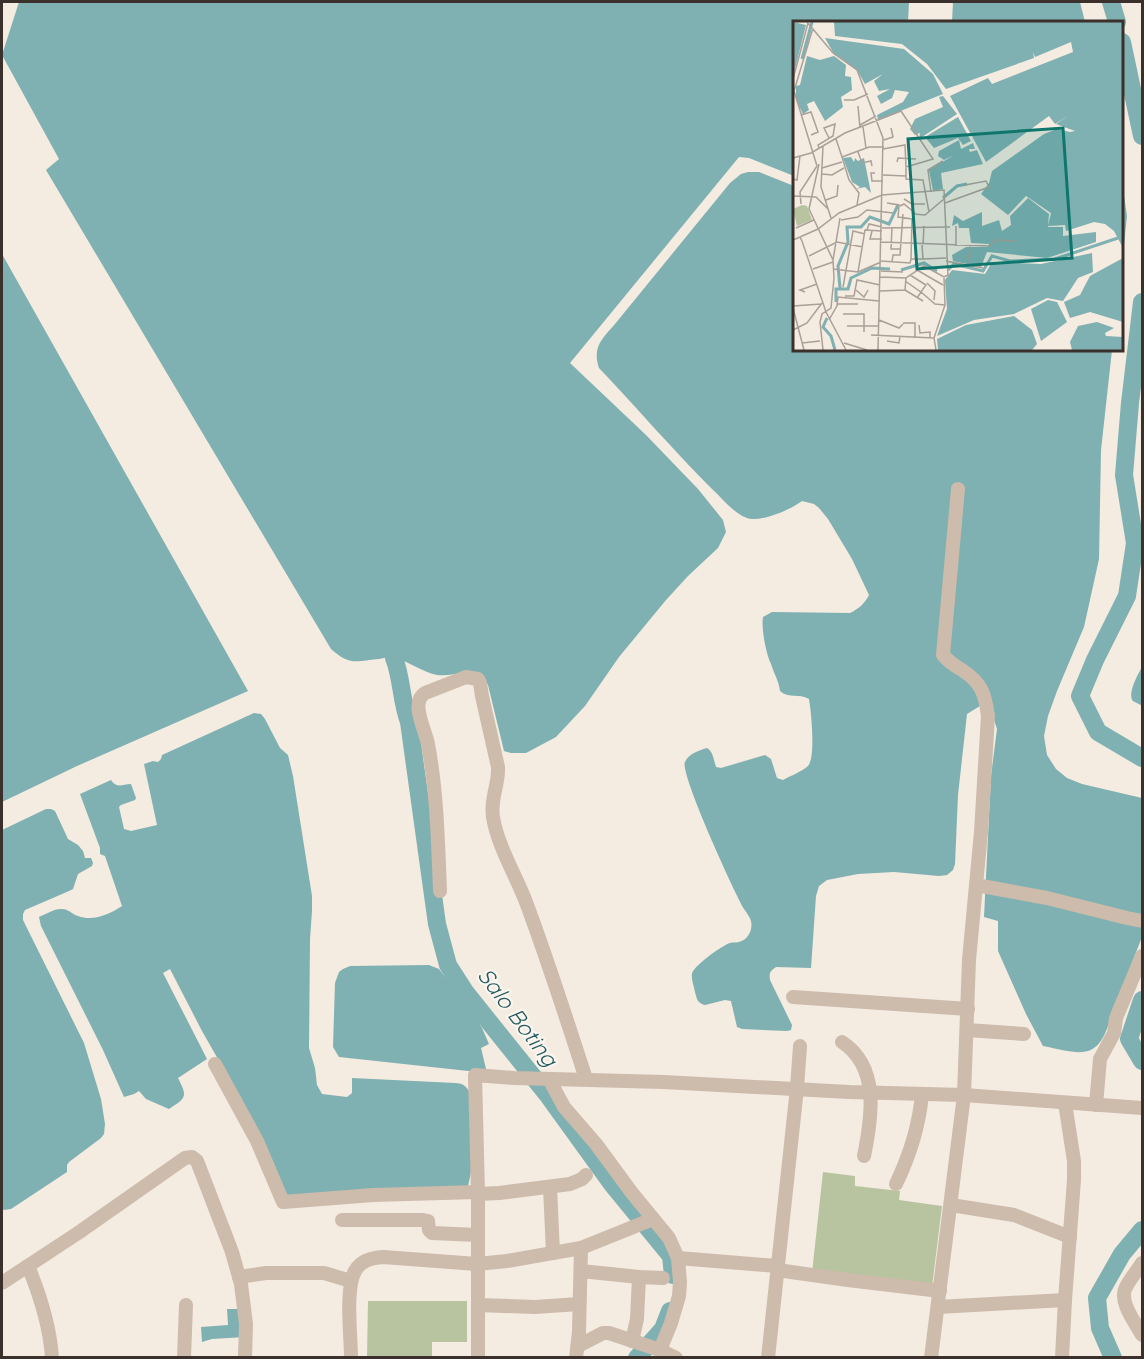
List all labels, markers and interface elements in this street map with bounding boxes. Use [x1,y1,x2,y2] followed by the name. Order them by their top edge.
[793,21,1123,351] inset map
[472,962,565,1073] water label: Salo Boting

